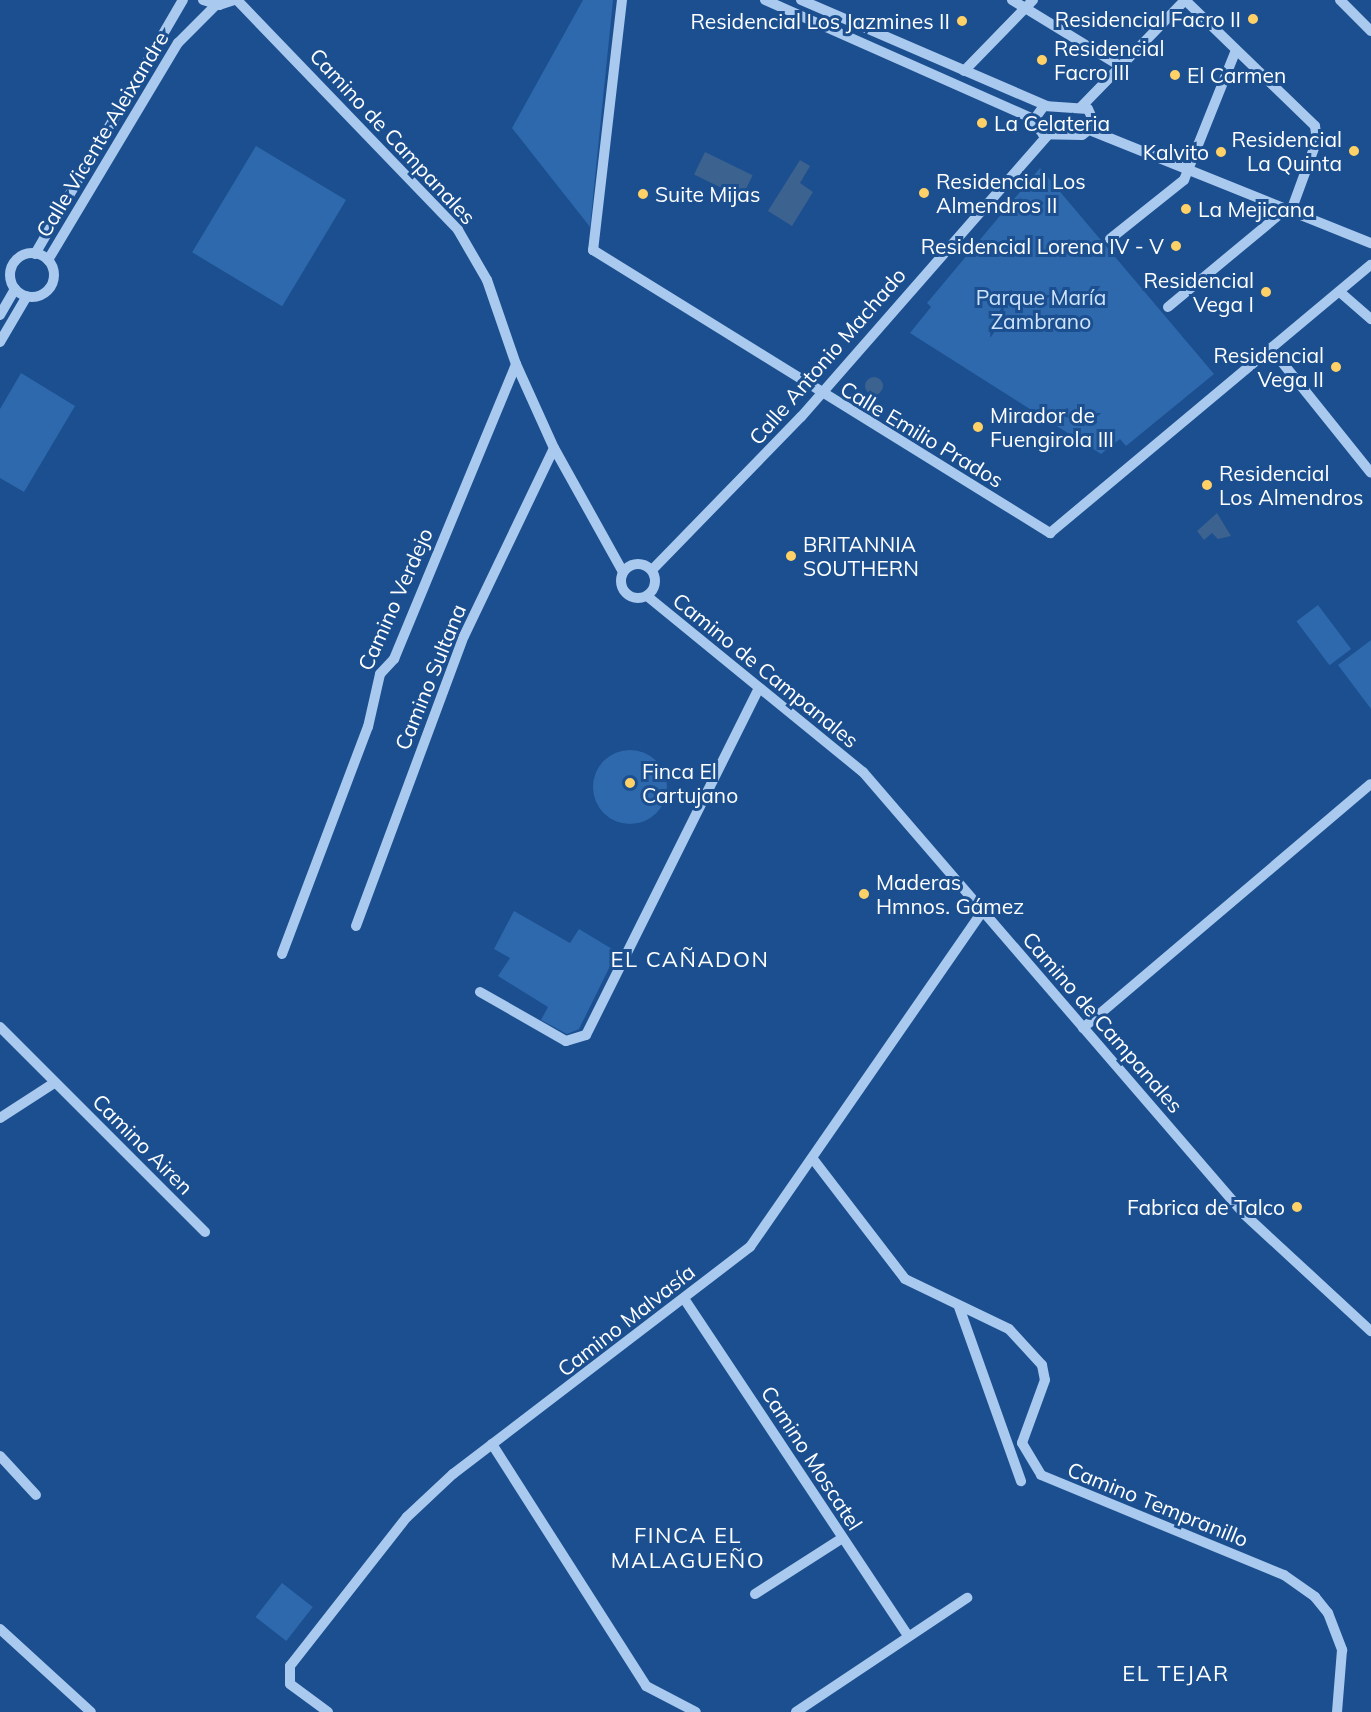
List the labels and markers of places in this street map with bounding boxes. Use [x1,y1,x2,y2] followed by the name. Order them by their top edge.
[1055,6,1241,32] place label: Residencial Facro II
[690,8,950,34] place label: Residencial Los Jazmines II
[1246,12,1260,26] marker: Residencial Facro II
[955,14,969,28] marker: Residencial Los Jazmines II
[1054,35,1164,85] place label: Residencial Facro III
[1035,53,1049,67] marker: Residencial Facro III
[1187,62,1286,88] place label: El Carmen
[1168,68,1182,82] marker: El Carmen
[994,110,1110,136] place label: La Celateria
[975,116,989,130] marker: La Celateria
[1232,126,1342,176] place label: Residencial La Quinta
[1143,139,1209,165] place label: Kalvito
[1347,144,1361,158] marker: Residencial La Quinta
[1214,145,1228,159] marker: Kalvito
[936,168,1086,218] place label: Residencial Los Almendros II
[655,181,760,207] place label: Suite Mijas
[917,186,931,200] marker: Residencial Los Almendros II
[636,187,650,201] marker: Suite Mijas
[1198,196,1315,222] place label: La Mejicana
[1179,202,1193,216] marker: La Mejicana
[921,233,1164,259] place label: Residencial Lorena IV - V
[1169,239,1183,253] marker: Residencial Lorena IV - V
[1144,267,1254,317] place label: Residencial Vega I
[1259,285,1273,299] marker: Residencial Vega I
[1214,342,1324,392] place label: Residencial Vega II
[1329,360,1343,374] marker: Residencial Vega II
[990,402,1114,452] place label: Mirador de Fuengirola III
[971,420,985,434] marker: Mirador de Fuengirola III
[1219,460,1363,510] place label: Residencial Los Almendros
[1200,478,1214,492] marker: Residencial Los Almendros
[803,531,919,581] place label: BRITANNIA SOUTHERN
[784,549,798,563] marker: BRITANNIA SOUTHERN
[642,758,738,808] place label: Finca El Cartujano
[623,776,637,790] marker: Finca El Cartujano
[876,869,1024,919] place label: Maderas Hmnos. Gámez
[857,887,871,901] marker: Maderas Hmnos. Gámez
[1127,1194,1285,1220] place label: Fabrica de Talco
[1290,1200,1304,1214] marker: Fabrica de Talco

